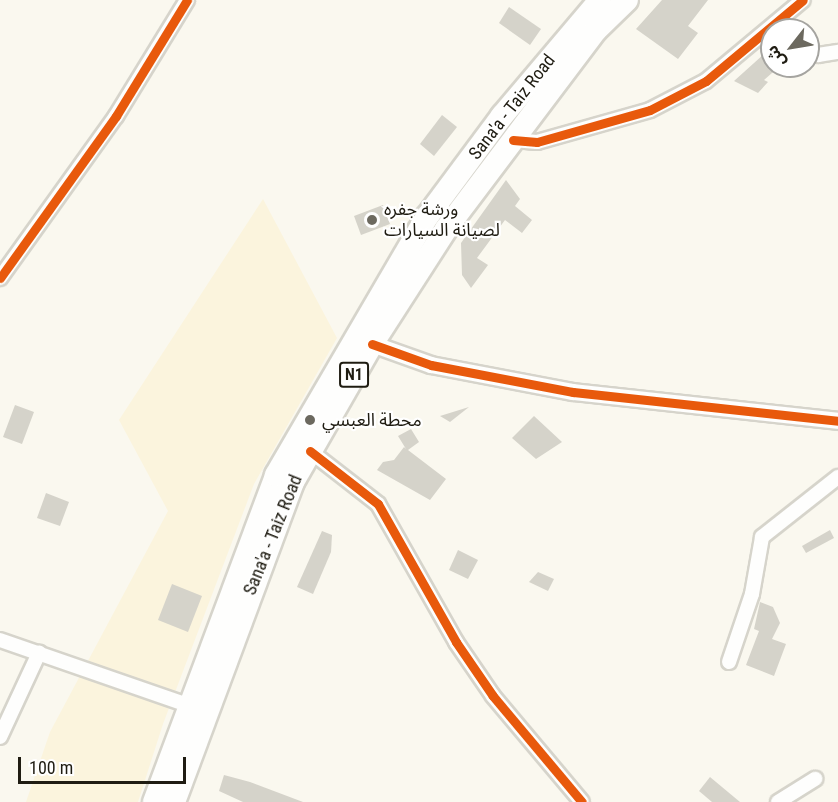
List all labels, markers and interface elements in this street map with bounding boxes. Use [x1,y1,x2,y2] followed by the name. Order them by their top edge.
[760,18,820,78] north arrow
[762,42,790,71] text: ش
[464,50,560,164] street label: Sana'a - Taiz Road
[384,199,500,242] place label: ورشة جفره لصيانة السيارات
[365,213,379,227] marker: ورشة جفره لصيانة السيارات
[339,362,369,388] road number: N1
[322,409,422,431] place label: محطة العبسي
[303,413,317,427] marker: محطة العبسي
[239,472,307,598] street label: Sana'a - Taiz Road
[21,745,189,783] scale bar
[29,757,73,778] text: 100 m

